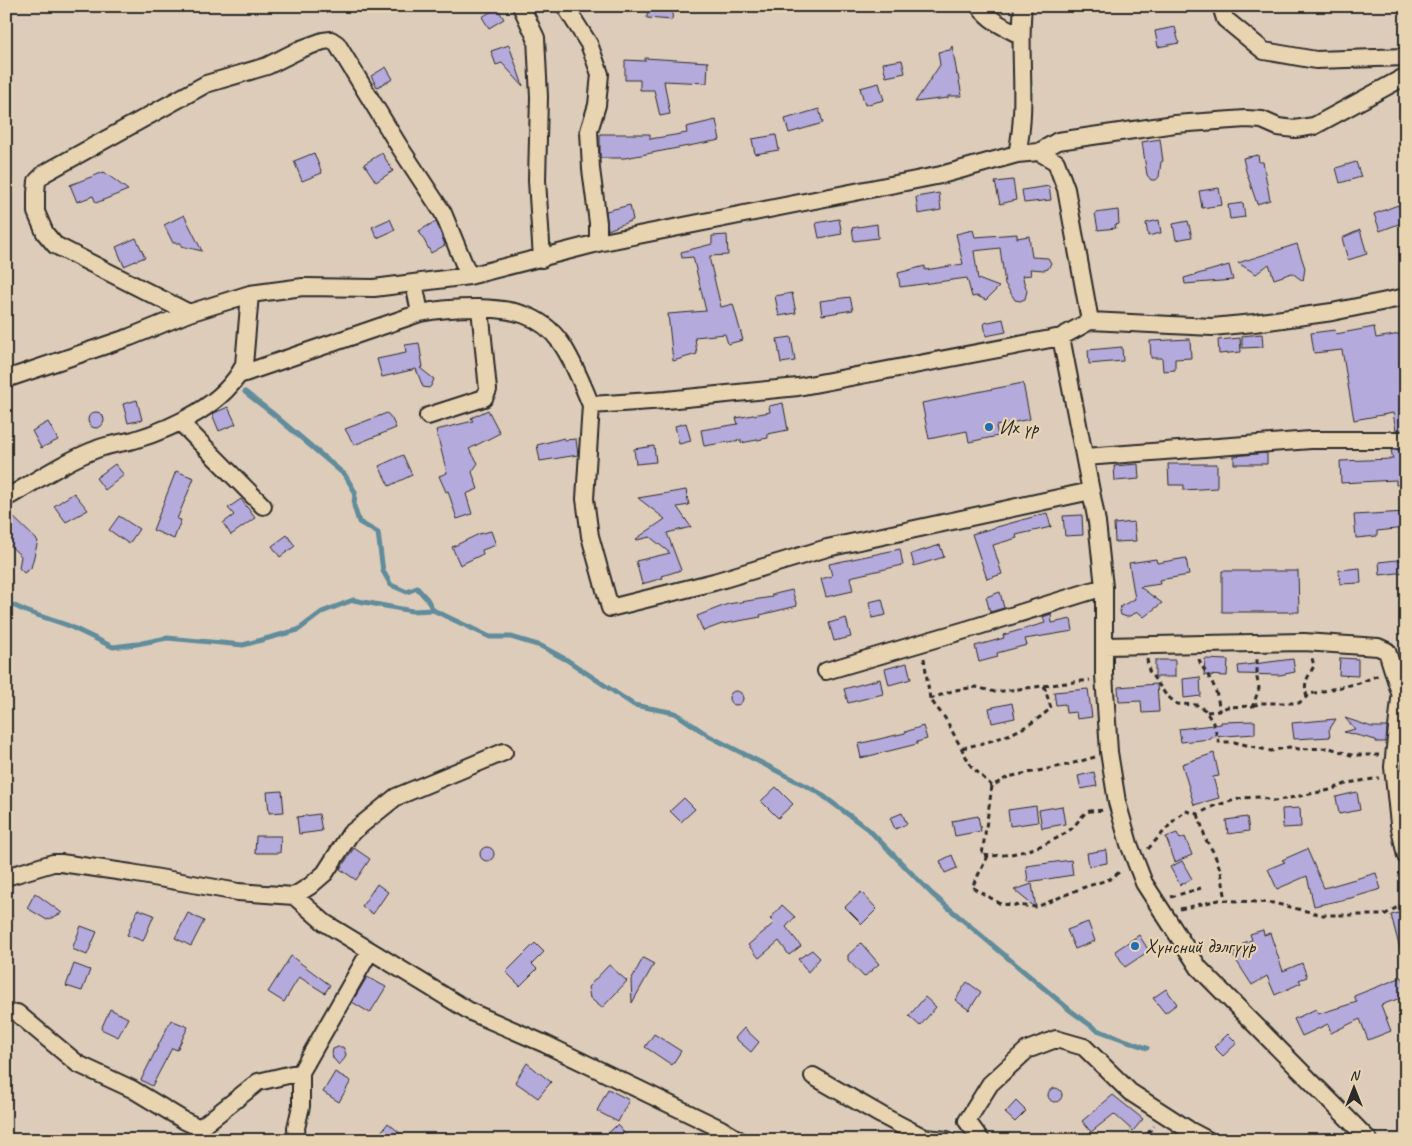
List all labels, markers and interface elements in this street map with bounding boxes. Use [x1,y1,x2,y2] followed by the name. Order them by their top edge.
[999,415,1040,440] place label: Их үр
[983,421,995,433] marker: Их үр
[1145,934,1257,959] place label: Хүнсний дэлгүүр
[1129,940,1141,952] marker: Хүнсний дэлгүүр
[1330,1064,1380,1114] north arrow
[1350,1067,1361,1084] text: N

